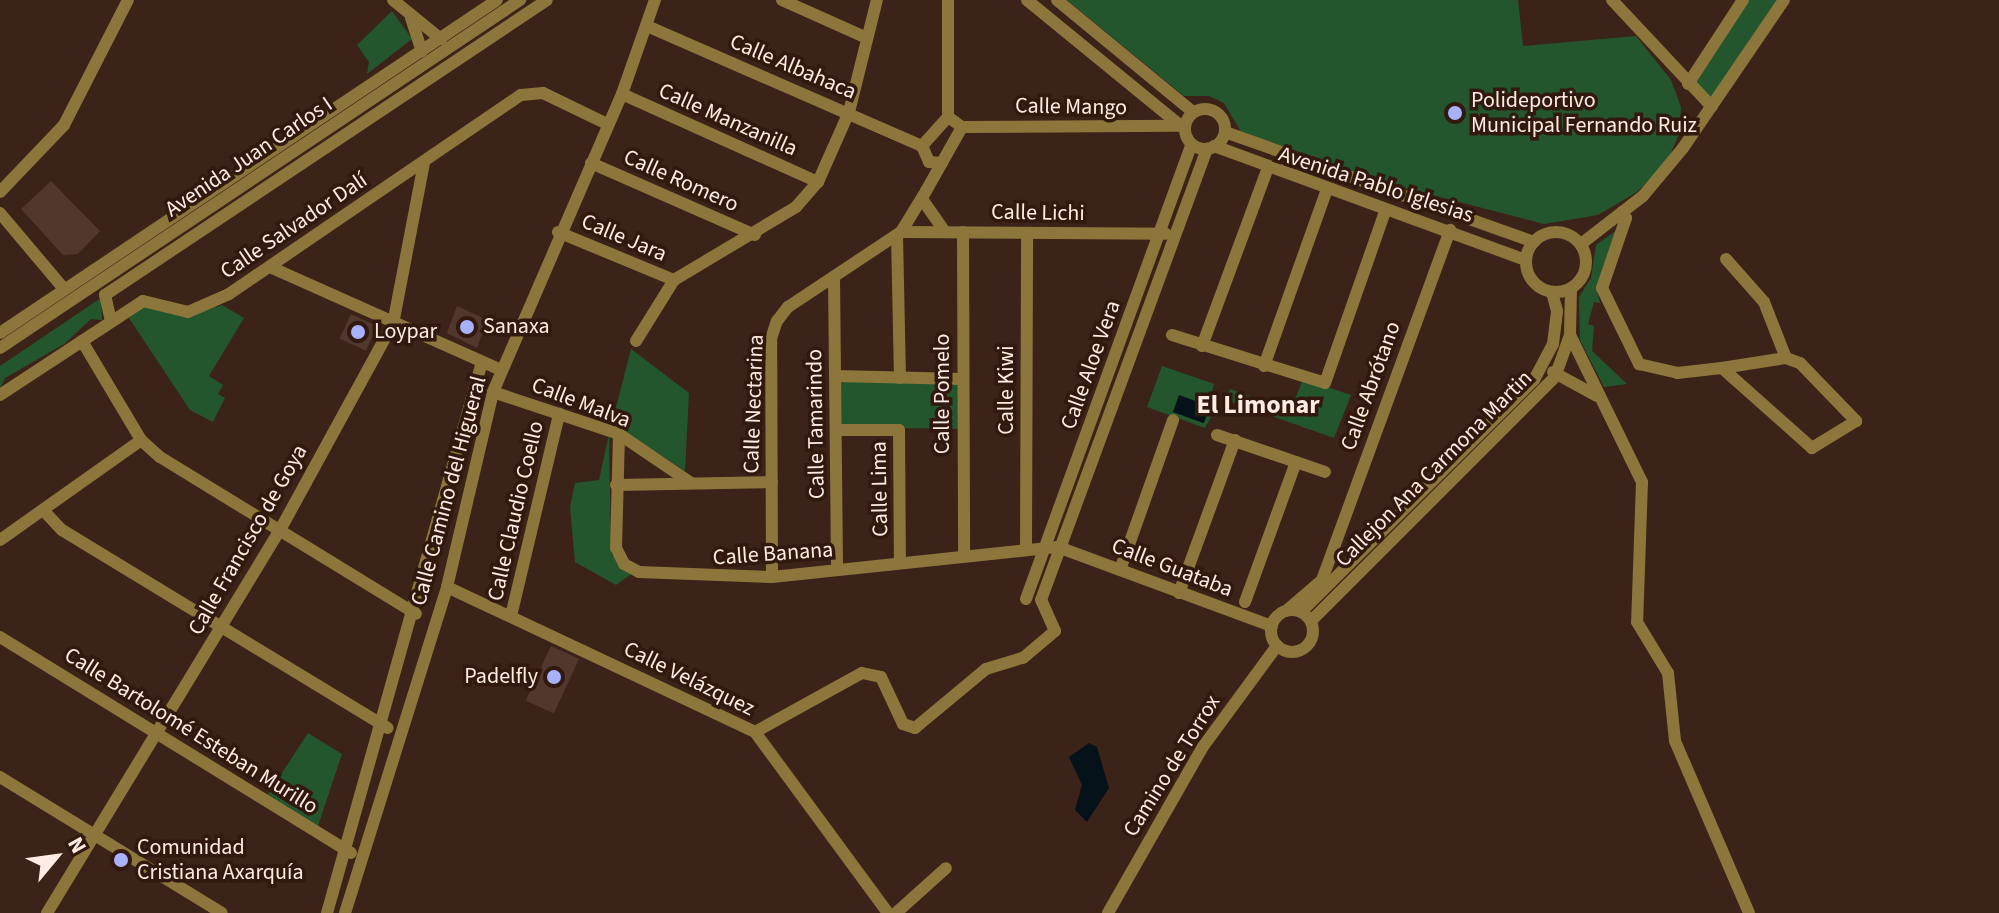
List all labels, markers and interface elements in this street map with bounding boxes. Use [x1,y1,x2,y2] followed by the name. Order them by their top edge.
[726,29,860,105] street label: Calle Albahaca
[655,78,801,162] street label: Calle Manzanilla
[1471,87,1697,138] place label: Polideportivo Municipal Fernando Ruiz
[160,91,338,223] street label: Avenida Juan Carlos I
[1015,93,1127,121] street label: Calle Mango
[1446,104,1464,122] marker: Polideportivo Municipal Fernando Ruiz
[1275,141,1477,229] street label: Avenida Pablo Iglesias
[619,144,743,218] street label: Calle Romero
[216,167,372,285] street label: Calle Salvador Dalí
[991,199,1085,227] street label: Calle Lichi
[577,208,671,268] street label: Calle Jara
[1055,297,1127,433] street label: Calle Aloe Vera
[483,314,550,340] place label: Sanaxa
[458,318,476,336] marker: Sanaxa
[1335,318,1407,454] street label: Calle Abrótano
[374,319,437,345] place label: Loypar
[349,323,367,341] marker: Loypar
[738,334,770,474] street label: Calle Nectarina
[930,334,956,454] street label: Calle Pomelo
[994,345,1020,435] street label: Calle Kiwi
[801,349,831,499] street label: Calle Tamarindo
[1330,365,1538,573] street label: Callejon Ana Carmona Martin
[528,372,634,434] street label: Calle Malva
[406,373,492,609] street label: Calle Camino del Higueral
[1196,389,1320,421] district label: El Limonar
[482,418,550,604] street label: Calle Claudio Coello
[183,440,313,640] street label: Calle Francisco de Goya
[866,441,894,537] street label: Calle Lima
[1108,533,1236,603] street label: Calle Guataba
[712,537,834,571] street label: Calle Banana
[619,636,759,722] street label: Calle Velázquez
[59,642,323,820] street label: Calle Bartolomé Esteban Murillo
[464,664,538,690] place label: Padelfly
[545,668,563,686] marker: Padelfly
[1118,690,1226,842] street label: Camino de Torrox
[16,817,96,897] north arrow
[59,831,95,860] text: N
[137,834,303,886] place label: Comunidad Cristiana Axarquía
[112,851,130,869] marker: Comunidad Cristiana Axarquía

